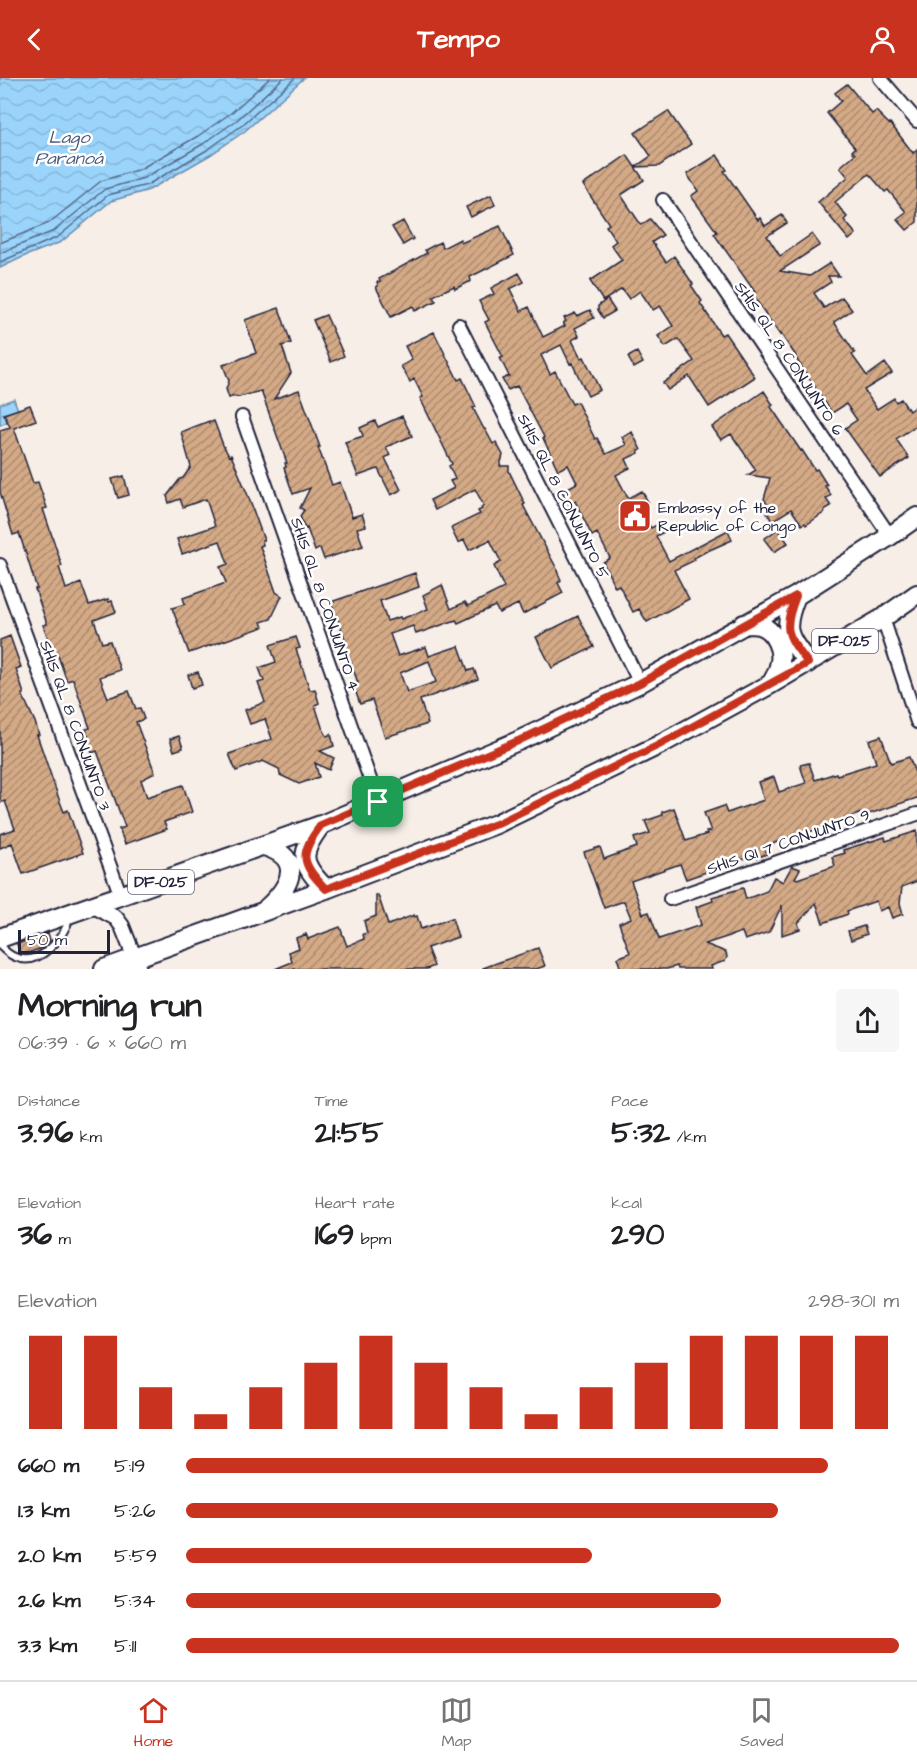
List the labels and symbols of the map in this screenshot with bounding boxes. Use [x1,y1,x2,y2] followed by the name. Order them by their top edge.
[35,125,104,171] water label: Lago Paranoá
[729,277,849,440] street label: SHIS QL 8 CONJUNTO 6
[512,410,615,583] street label: SHIS QL 8 CONJUNTO 5
[658,497,796,538] place label: Embassy of the Republic of Congo
[617,498,653,534] public building icon: Embassy of the Republic of Congo
[285,515,365,694] street label: SHIS QL 8 CONJUNTO 4
[812,629,878,653] road number: DF-025
[34,637,116,813] street label: SHIS QL 8 CONJUNTO 3
[352,776,403,827] pin
[704,804,873,880] street label: SHIS QI 7 CONJUNTO 9
[128,870,194,894] road number: DF-025
[18,927,110,954] scale bar

